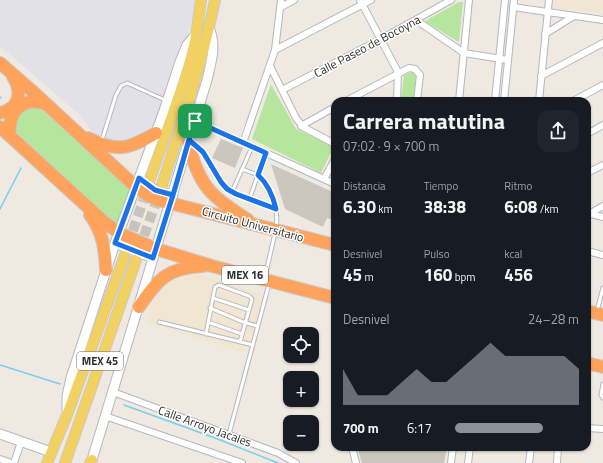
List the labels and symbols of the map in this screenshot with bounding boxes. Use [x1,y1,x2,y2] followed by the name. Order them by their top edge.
[310,10,424,82] street label: Calle Paseo de Bocoyna
[178,104,212,138] pin
[200,201,306,247] street label: Circuito Universitario
[222,266,268,284] road number: MEX 16
[77,352,123,370] road number: MEX 45
[156,400,255,452] street label: Calle Arroyo Jacales

